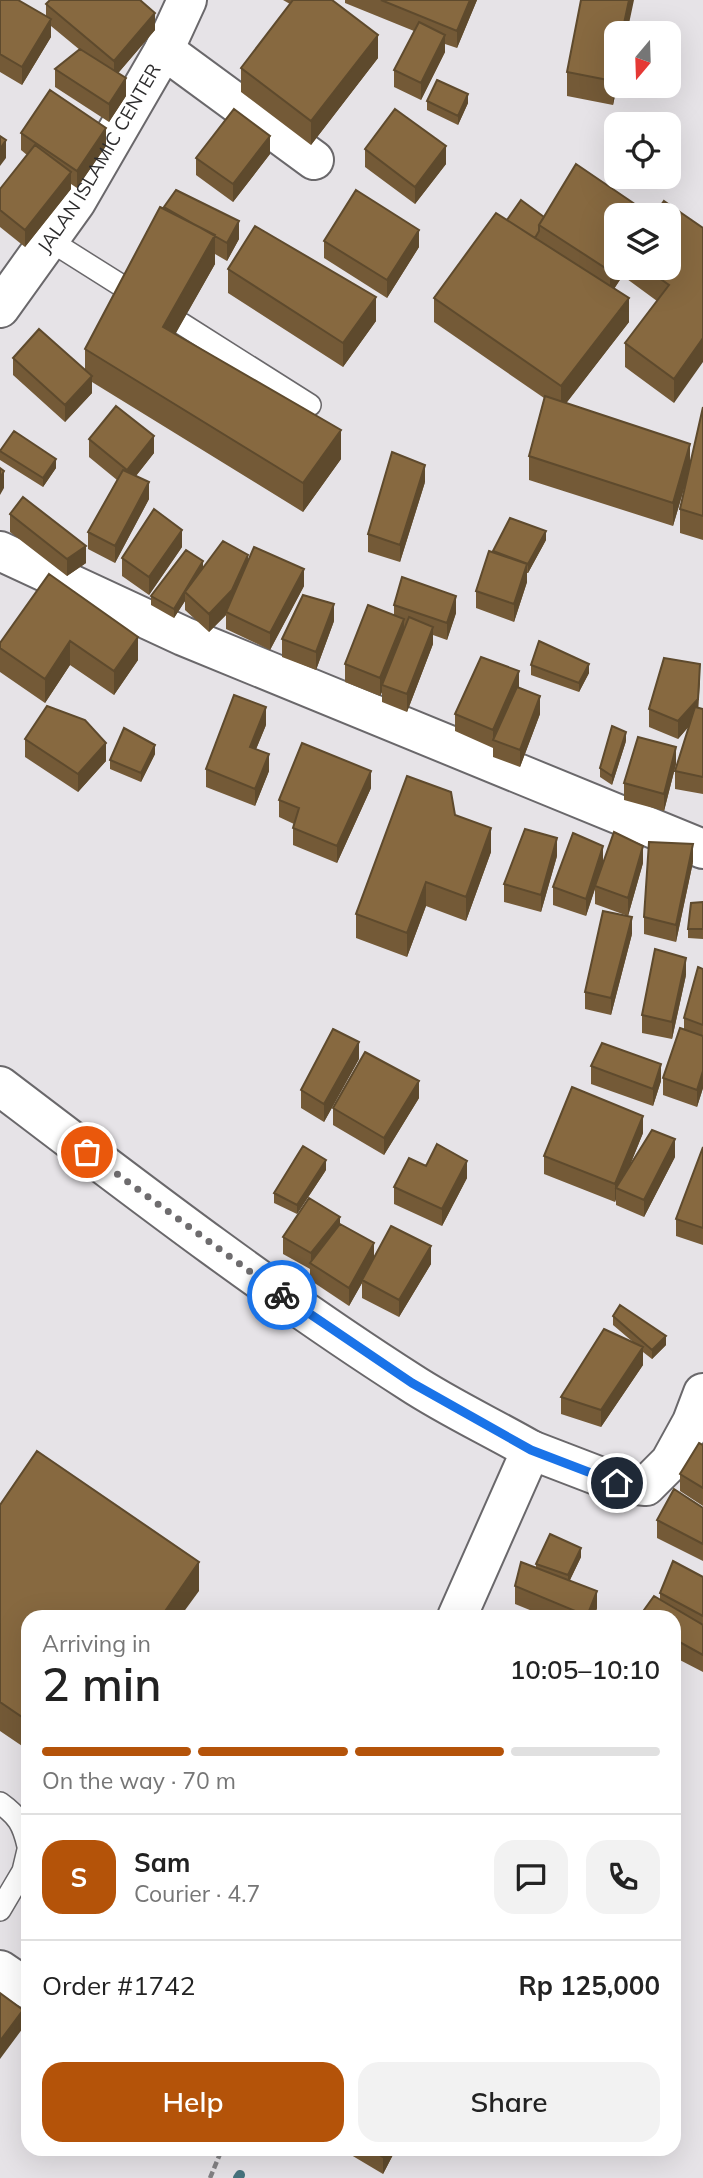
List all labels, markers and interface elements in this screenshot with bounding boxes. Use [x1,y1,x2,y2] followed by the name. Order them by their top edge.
[604,21,681,98] north arrow
[604,21,681,280] map controls
[32,59,166,257] street label: JALAN ISLAMIC CENTER
[604,112,681,189] button: locate
[604,203,681,280] button: layers
[57,1122,117,1182] pin
[68,1133,106,1171] icon: bag
[247,1260,317,1330] courier
[263,1276,301,1314] icon: bike
[587,1453,647,1513] pin
[598,1464,636,1502] icon: home
[42,1629,151,1658] text: Arriving in
[510,1653,660,1686] text: 10:05–10:10
[42,1655,161,1713] text: 2 min
[42,1766,236,1795] text: On the way · 70 m
[494,1840,568,1914] button: chat
[586,1840,660,1914] button: phone
[134,1846,190,1879] text: Sam
[71,1861,87,1894] text: S
[134,1879,260,1908] text: Courier · 4.7
[42,1969,195,2002] text: Order #1742
[518,1969,660,2002] text: Rp 125,000
[42,2062,344,2142] button: Help
[358,2062,660,2142] button: Share

